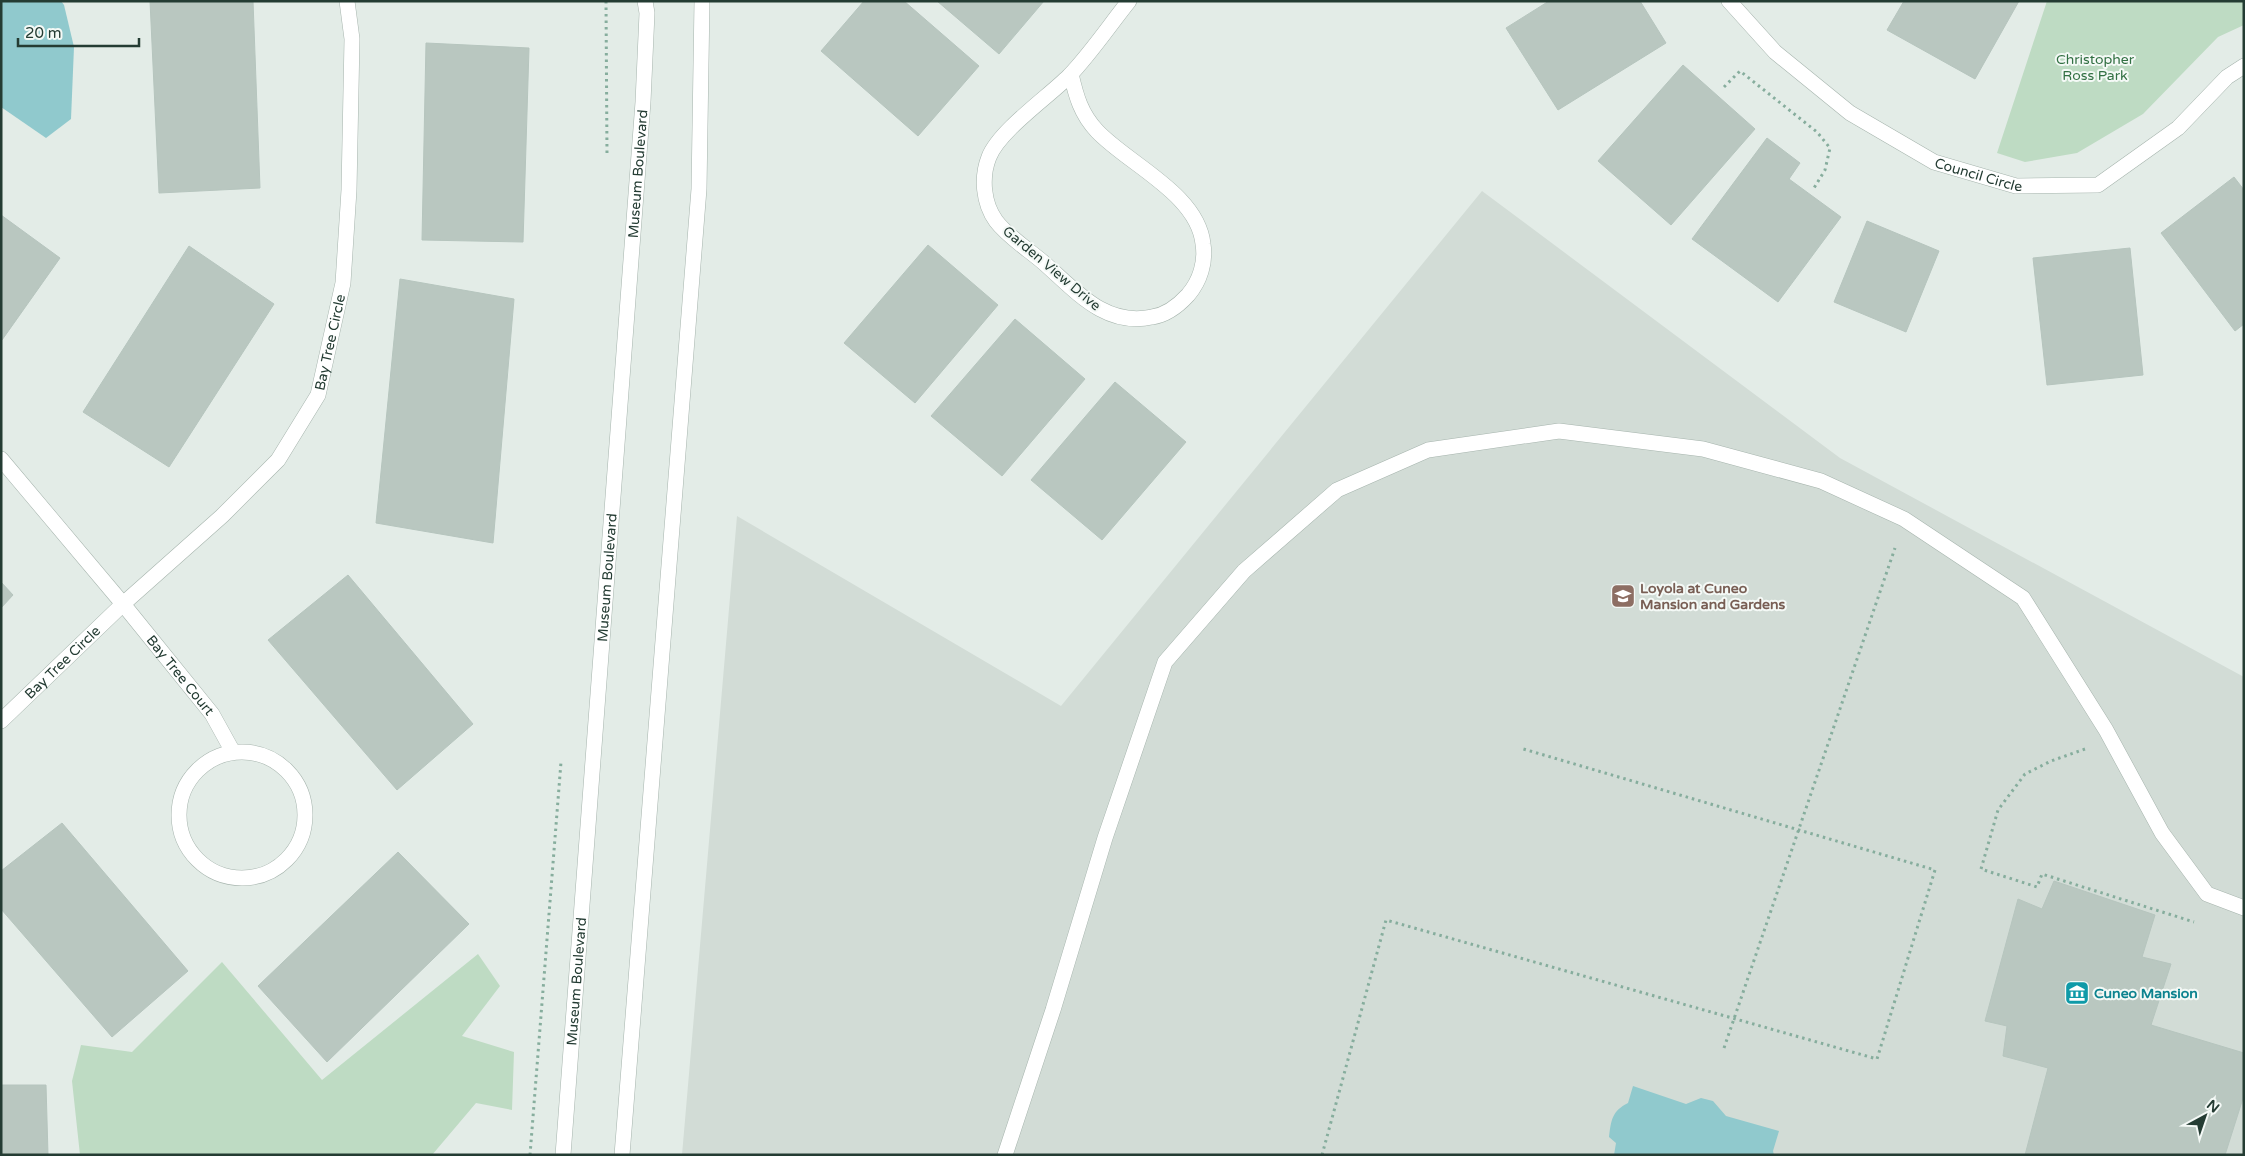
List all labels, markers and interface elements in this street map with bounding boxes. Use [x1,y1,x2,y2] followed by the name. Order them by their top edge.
[18,15,139,47] scale bar
[25,24,62,42] text: 20 m
[2056,51,2135,84] park label: Christopher Ross Park
[625,109,651,239] street label: Museum Boulevard
[1933,155,2022,195] street label: Council Circle
[999,222,1104,314] street label: Garden View Drive
[311,293,349,392] street label: Bay Tree Circle
[594,513,621,643] street label: Museum Boulevard
[1640,580,1786,613] place label: Loyola at Cuneo Mansion and Gardens
[1610,583,1636,609] school or university icon: Loyola at Cuneo Mansion and Gardens
[21,622,104,703] street label: Bay Tree Circle
[143,632,218,719] street label: Bay Tree Court
[563,917,590,1046] street label: Museum Boulevard
[2064,980,2090,1006] museum icon: Cuneo Mansion
[2094,985,2198,1002] place label: Cuneo Mansion
[2180,1091,2230,1141] north arrow
[2203,1096,2223,1117] text: N

